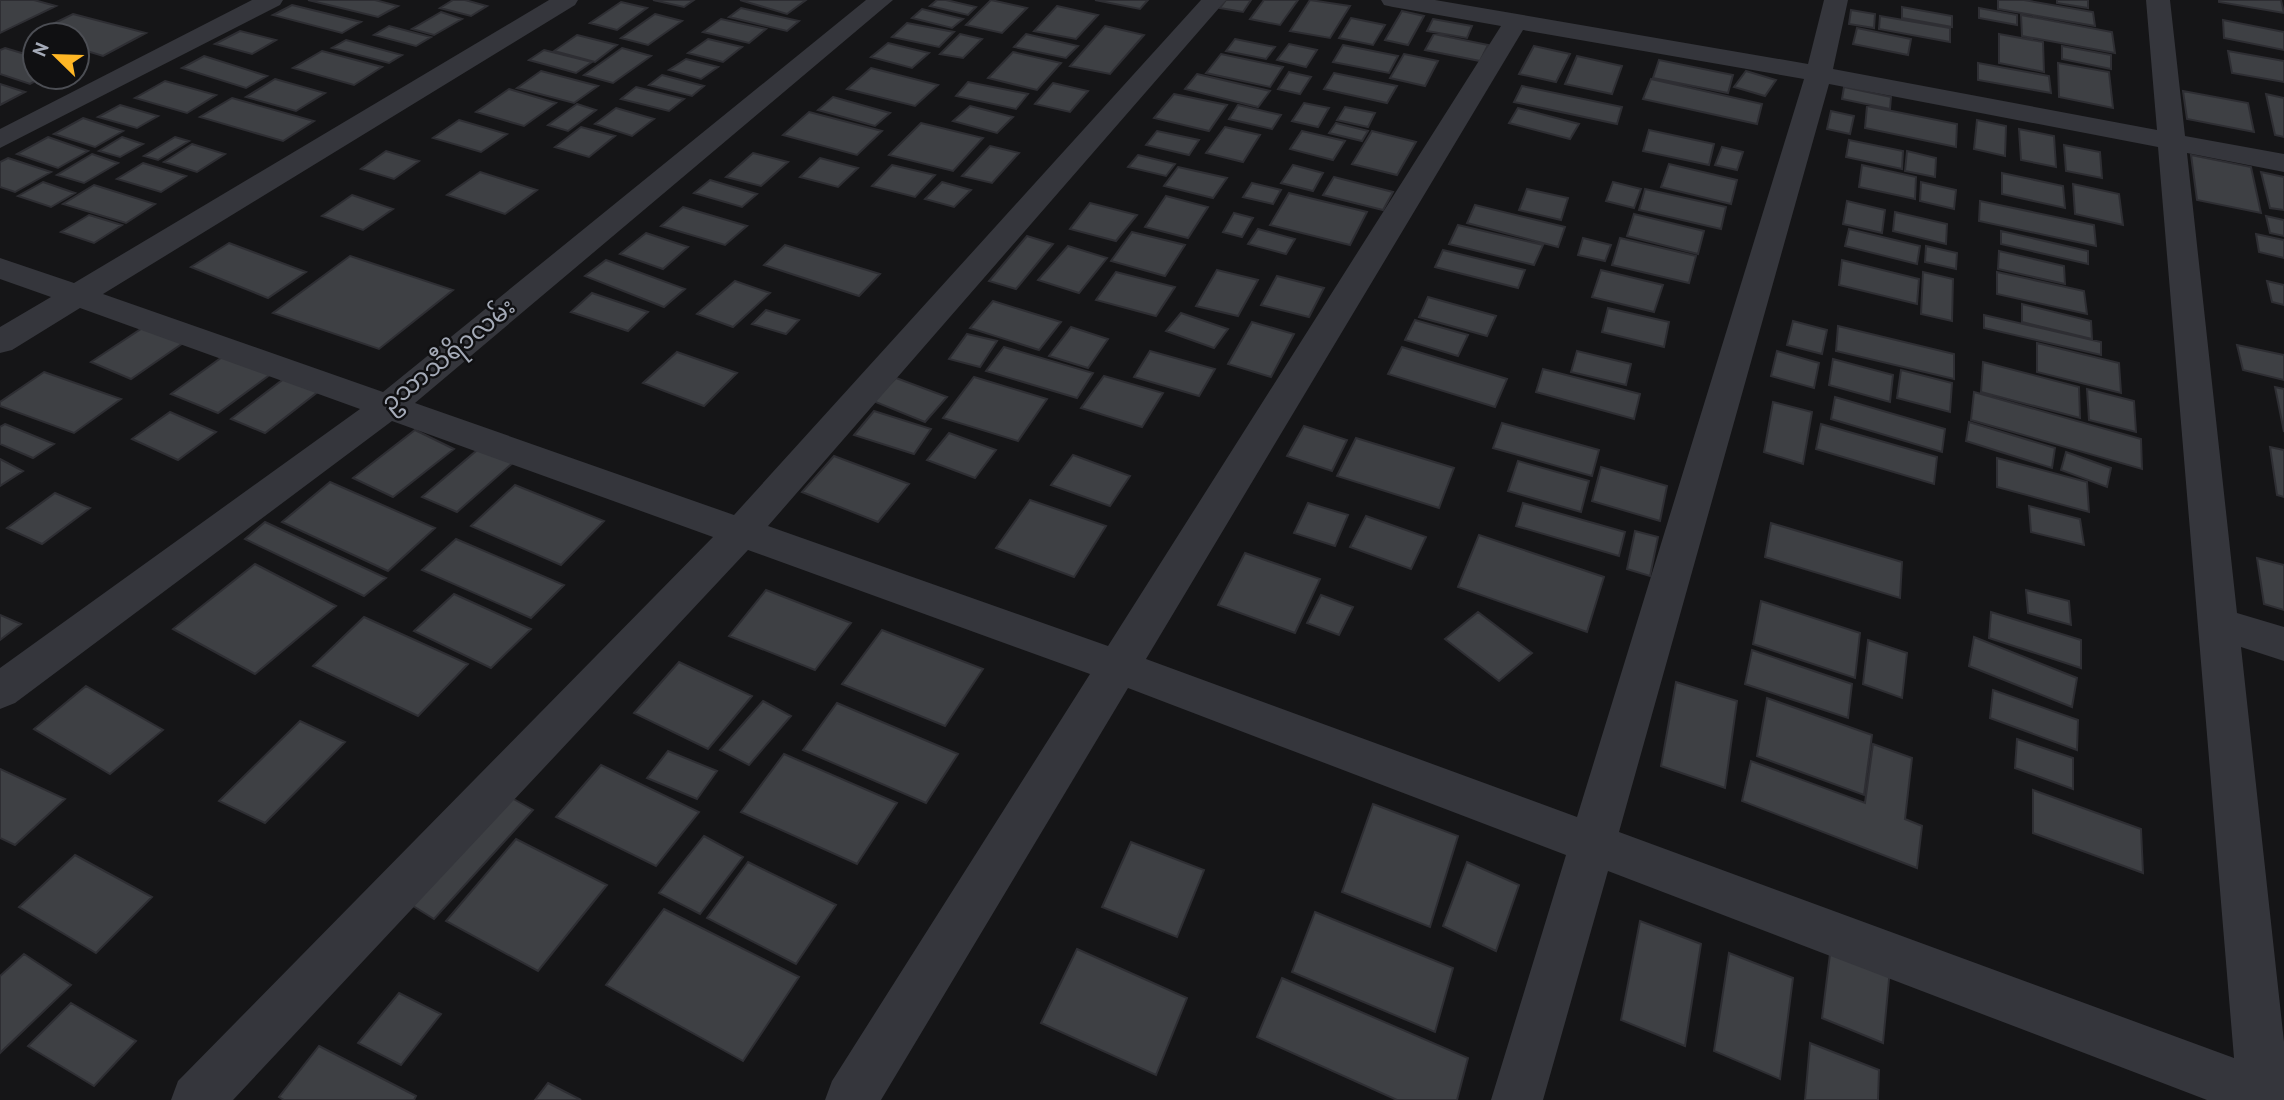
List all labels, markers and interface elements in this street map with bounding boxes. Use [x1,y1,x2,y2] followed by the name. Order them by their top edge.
[21,21,91,91] north arrow
[27,39,54,60] text: N
[374,291,524,421] street label: ဥသာသီရိ၁လမ်း

